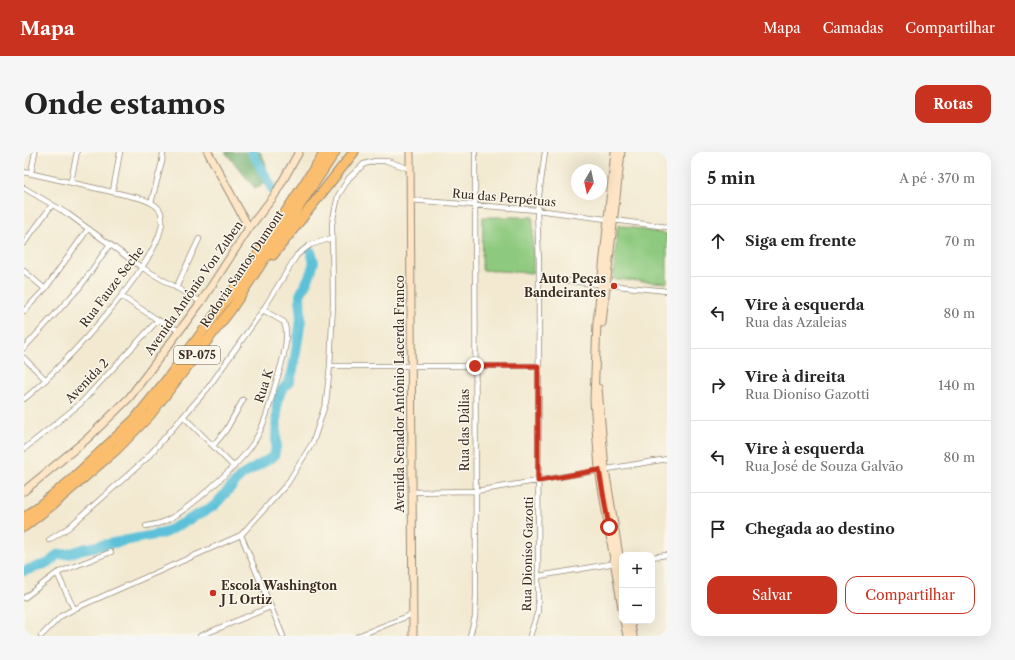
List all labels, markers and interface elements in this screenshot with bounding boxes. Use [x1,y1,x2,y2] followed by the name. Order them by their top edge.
[20,17,75,40] text: Mapa
[763,19,801,37] text: Mapa
[823,19,883,37] text: Camadas
[905,19,995,37] text: Compartilhar
[915,85,991,123] button: Rotas
[24,87,225,121] text: Onde estamos
[571,164,607,200] north arrow
[707,168,755,188] text: 5 min
[899,170,975,186] text: A pé · 370 m
[451,185,557,210] street label: Rua das Perpétuas
[197,207,287,330] street label: Rodovia Santos Dumont
[141,217,246,358] street label: Avenida Antônio Von Zuben
[707,230,729,252] icon: ahead
[745,231,856,250] text: Siga em frente
[945,233,975,249] text: 70 m
[76,243,147,330] street label: Rua Fauze Seche
[524,271,606,300] place label: Auto Peças Bandeirantes
[392,275,407,514] street label: Avenida Senador Antônio Lacerda Franco
[609,281,619,291] marker: Auto Peças Bandeirantes
[745,295,864,314] text: Vire à esquerda
[707,302,729,324] icon: left
[943,305,975,321] text: 80 m
[745,314,847,330] text: Rua das Azaleias
[174,346,220,364] road number: SP-075
[61,355,111,407] street label: Avenida 2
[466,357,484,375] route end
[251,366,276,405] street label: Rua K
[745,367,845,386] text: Vire à direita
[707,374,729,396] icon: right
[938,377,975,393] text: 140 m
[745,386,869,402] text: Rua Dioníso Gazotti
[457,389,472,471] street label: Rua das Dálias
[745,439,864,458] text: Vire à esquerda
[707,446,729,468] icon: left
[943,449,975,465] text: 80 m
[745,458,903,474] text: Rua José de Souza Galvão
[519,496,536,612] street label: Rua Dioníso Gazotti
[600,518,618,536] route start
[707,518,729,540] icon: arrive
[745,519,895,538] text: Chegada ao destino
[619,552,655,624] map controls
[619,552,655,588] button: +
[707,576,837,614] button: Salvar
[845,576,975,614] button: Compartilhar
[219,578,338,607] place label: Escola Washington J L Ortiz
[208,588,218,598] marker: Escola Washington J L Ortiz
[619,588,655,624] button: −

